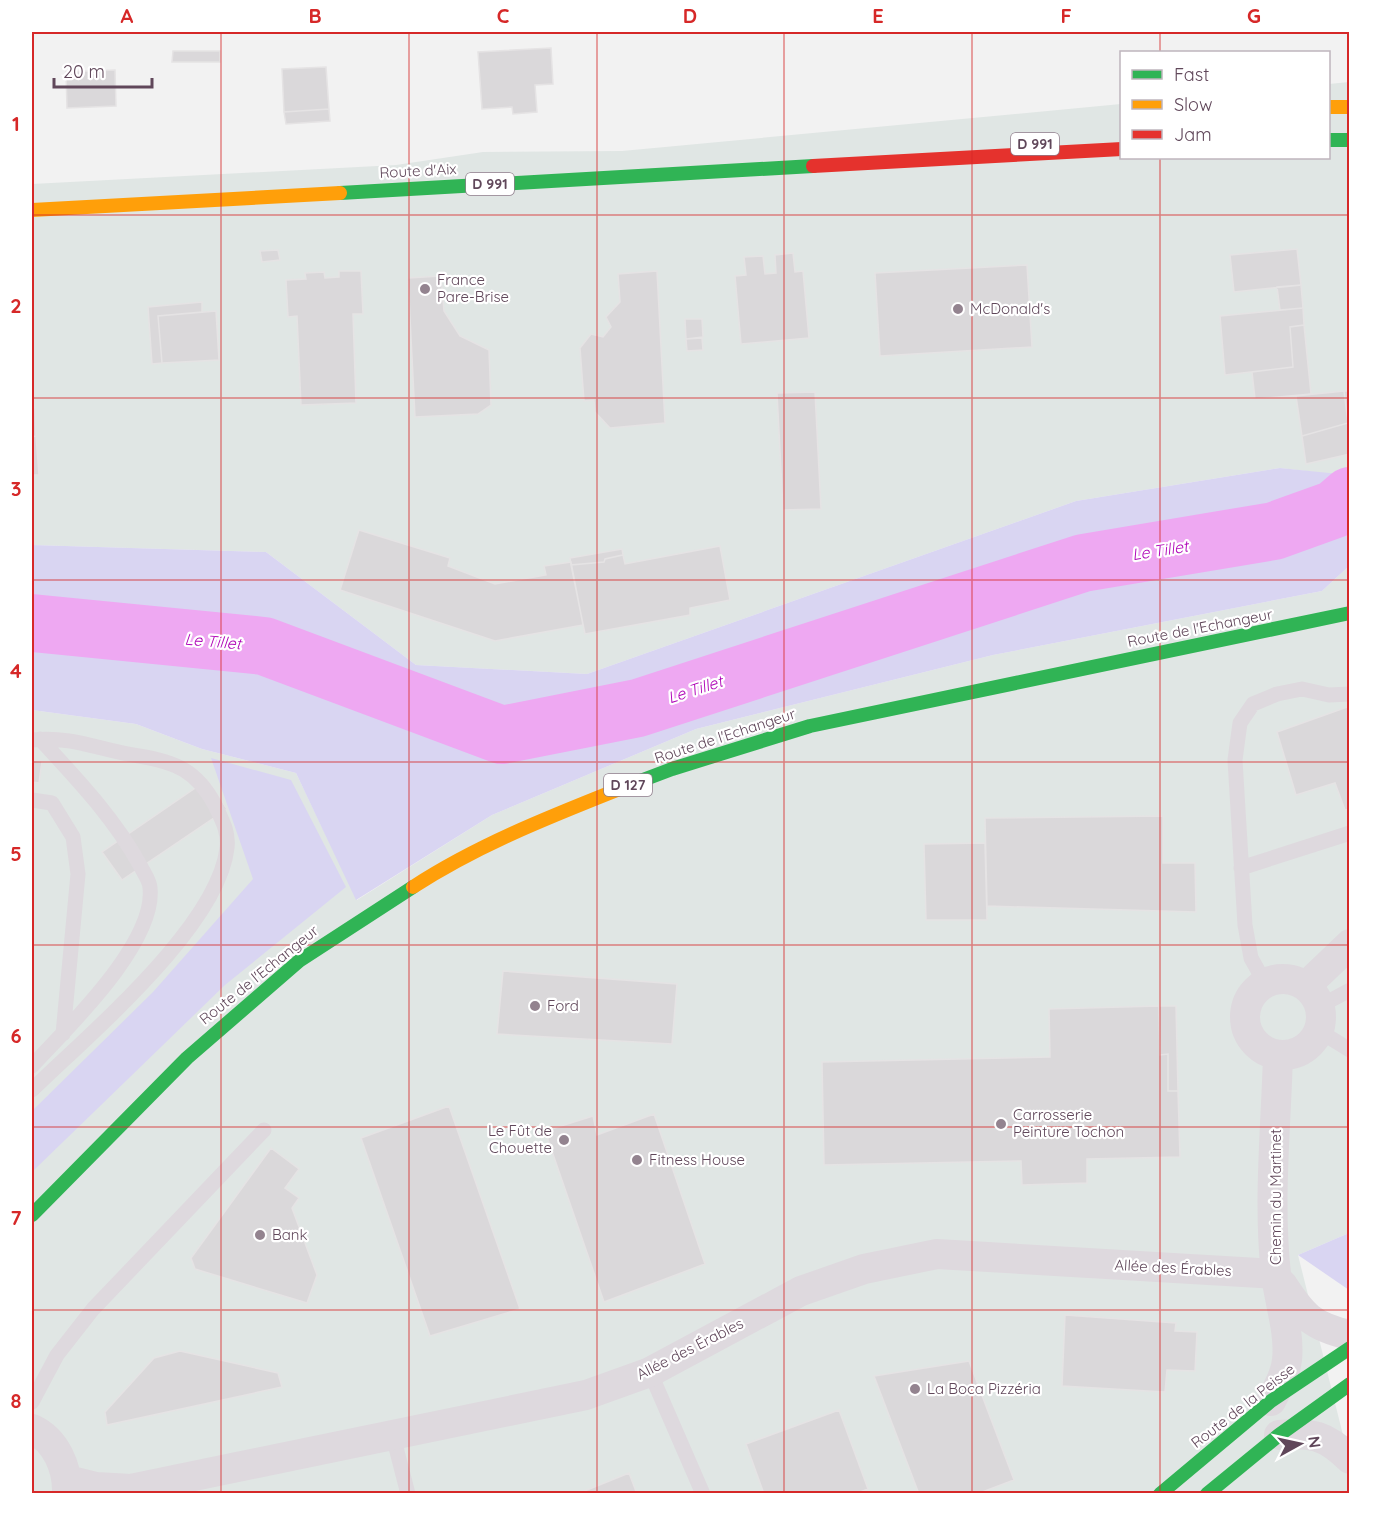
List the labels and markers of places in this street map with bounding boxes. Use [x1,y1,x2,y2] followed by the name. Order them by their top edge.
[437,270,509,306] place label: France Pare-Brise
[418,282,432,296] marker: France Pare-Brise
[970,299,1050,318] place label: McDonald's
[951,302,965,316] marker: McDonald's
[547,996,579,1015] place label: Ford
[528,999,542,1013] marker: Ford
[1013,1105,1124,1141] place label: Carrosserie Peinture Tochon
[994,1117,1008,1131] marker: Carrosserie Peinture Tochon
[488,1121,552,1157] place label: Le Fût de Chouette
[557,1133,571,1147] marker: Le Fût de Chouette
[649,1150,745,1169] place label: Fitness House
[630,1153,644,1167] marker: Fitness House
[272,1225,308,1244] place label: Bank
[253,1228,267,1242] marker: Bank
[927,1379,1041,1398] place label: La Boca Pizzéria
[908,1382,922,1396] marker: La Boca Pizzéria

